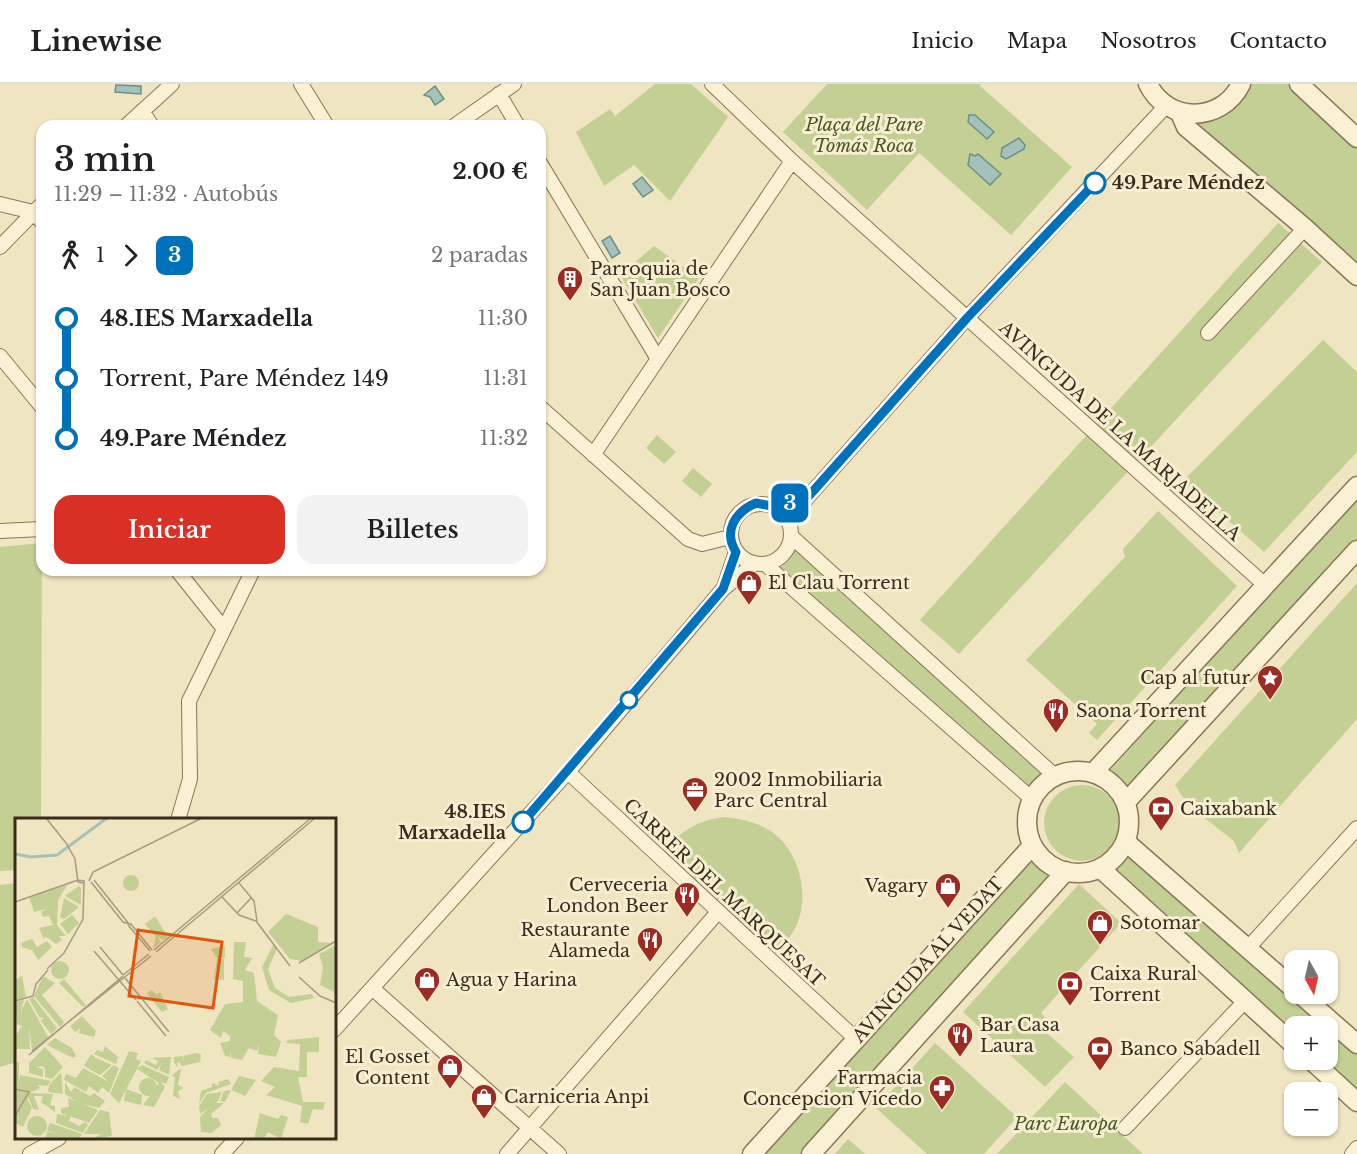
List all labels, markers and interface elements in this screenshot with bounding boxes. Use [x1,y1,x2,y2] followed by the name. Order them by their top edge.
[30,24,162,59] text: Linewise
[911,28,974,54] text: Inicio
[1007,28,1067,54] text: Mapa
[1100,28,1196,54] text: Nosotros
[1229,28,1327,54] text: Contacto
[804,114,923,157] park label: Plaça del Pare Tomás Roca
[54,139,155,180] text: 3 min
[453,158,528,185] text: 2.00 €
[1084,172,1106,194] marker: 49.Pare Méndez
[1112,172,1265,194] place label: 49.Pare Méndez
[54,182,278,206] text: 11:29 – 11:32 · Autobús
[54,239,87,272] icon: walk
[114,239,147,272] icon: forward
[168,242,181,268] text: 3
[96,243,105,267] text: 1
[431,243,528,267] text: 2 paradas
[590,258,731,301] place label: Parroquia de San Juan Bosco
[555,264,585,302] building icon: Parroquia de San Juan Bosco
[100,305,313,332] text: 48.IES Marxadella
[478,306,528,330] text: 11:30
[994,316,1246,546] street label: AVINGUDA DE LA MARJADELLA
[100,365,389,392] text: Torrent, Pare Méndez 149
[483,366,528,390] text: 11:31
[100,425,287,452] text: 49.Pare Méndez
[480,426,528,450] text: 11:32
[770,484,810,522] line badge: 3
[783,490,797,516] text: 3
[54,495,285,564] button: Iniciar
[297,495,528,564] button: Billetes
[734,568,764,606] shop icon: El Clau Torrent
[768,572,910,594] place label: El Clau Torrent
[1255,663,1285,701] place icon: Cap al futur
[1140,667,1250,689] place label: Cap al futur
[620,691,638,709] unlabelled marker
[1041,696,1071,734] restaurant icon: Saona Torrent
[1076,700,1207,722] place label: Saona Torrent
[714,769,883,812] place label: 2002 Inmobiliaria Parc Central
[680,775,710,813] office icon: 2002 Inmobiliaria Parc Central
[619,794,829,992] street label: CARRER DEL MARQUESAT
[1146,794,1176,832] bank icon: Caixabank
[1180,798,1277,820] place label: Caixabank
[398,801,507,844] place label: 48.IES Marxadella
[512,811,534,833] marker: 48.IES Marxadella
[15,818,336,1139] inset map
[933,871,963,909] shop icon: Vagary
[847,872,1008,1048] street label: AVINGUDA AL VEDAT
[546,874,668,917] place label: Cerveceria London Beer
[864,875,928,897] place label: Vagary
[672,880,702,918] restaurant icon: Cerveceria London Beer
[1085,908,1115,946] shop icon: Sotomar
[1120,912,1200,934] place label: Sotomar
[521,919,630,962] place label: Restaurante Alameda
[635,925,665,963] restaurant icon: Restaurante Alameda
[1284,950,1338,1004] north arrow
[1284,950,1338,1136] map controls
[1090,963,1197,1006] place label: Caixa Rural Torrent
[412,965,442,1003] shop icon: Agua y Harina
[445,969,577,991] place label: Agua y Harina
[1055,969,1085,1007] bank icon: Caixa Rural Torrent
[980,1014,1060,1057] place label: Bar Casa Laura
[1284,1016,1338,1070] button: +
[945,1020,975,1058] restaurant icon: Bar Casa Laura
[1085,1034,1115,1072] bank icon: Banco Sabadell
[1120,1038,1260,1060] place label: Banco Sabadell
[345,1046,430,1089] place label: El Gosset Content
[435,1052,465,1090] shop icon: El Gosset Content
[743,1067,922,1110] place label: Farmacia Concepcion Vicedo
[927,1073,957,1111] pharmacy icon: Farmacia Concepcion Vicedo
[469,1082,499,1120] shop icon: Carniceria Anpi
[1284,1082,1338,1136] button: −
[504,1086,649,1108] place label: Carniceria Anpi
[1013,1113,1118,1135] park label: Parc Europa

